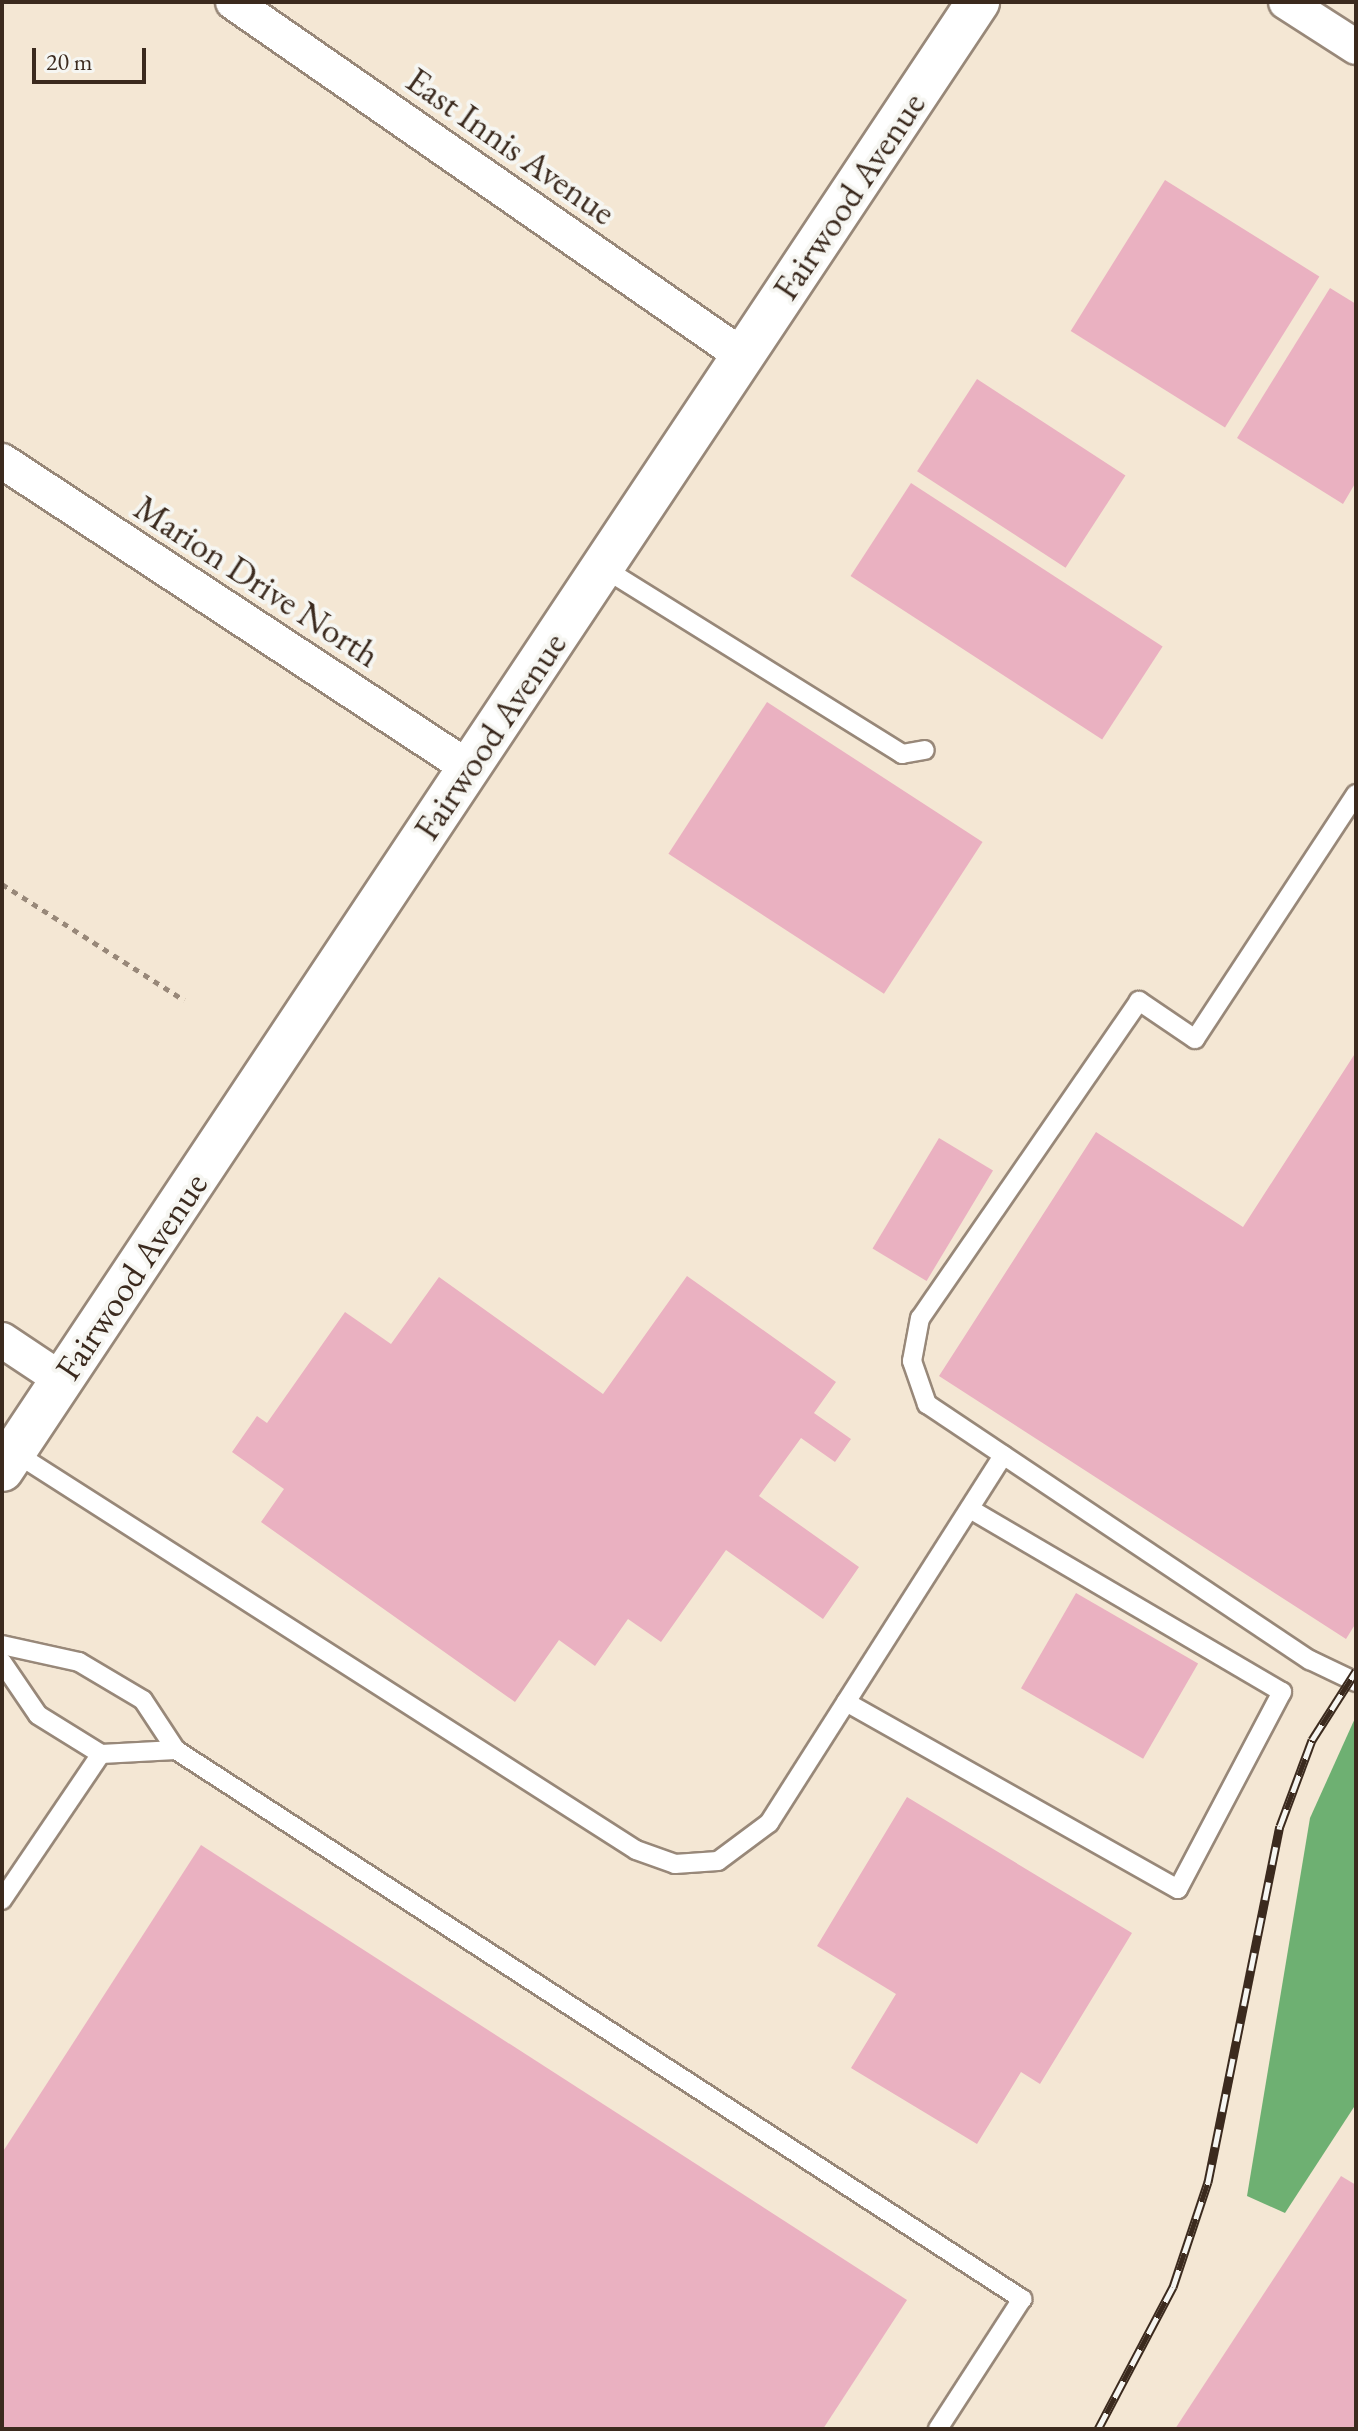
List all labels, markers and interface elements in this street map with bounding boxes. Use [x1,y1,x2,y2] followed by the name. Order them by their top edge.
[36,32,150,82] scale bar
[46,46,93,77] text: 20 m
[398,58,624,234] street label: East Innis Avenue
[764,84,934,308] street label: Fairwood Avenue
[126,486,388,676] street label: Marion Drive North
[405,624,575,848] street label: Fairwood Avenue
[46,1164,216,1388] street label: Fairwood Avenue

